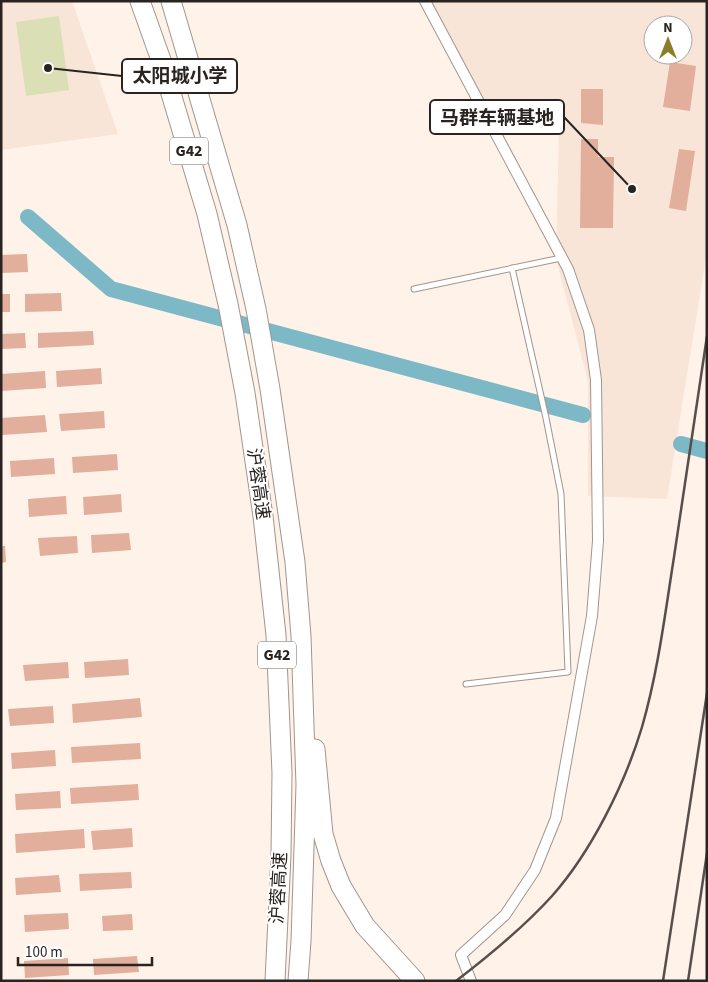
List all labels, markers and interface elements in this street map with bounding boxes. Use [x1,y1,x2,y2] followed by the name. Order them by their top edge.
[643,15,693,65] north arrow
[663,18,673,38] text: N
[122,59,237,93] callout: 太阳城小学
[132,63,228,90] text: 太阳城小学
[430,100,564,134] callout: 马群车辆基地
[440,105,554,132] text: 马群车辆基地
[170,138,208,164] road number: G42
[241,447,275,521] street label: 沪蓉高速
[258,642,296,668] road number: G42
[265,851,293,925] street label: 沪蓉高速
[18,934,151,966] scale bar
[25,942,63,963] text: 100 m

